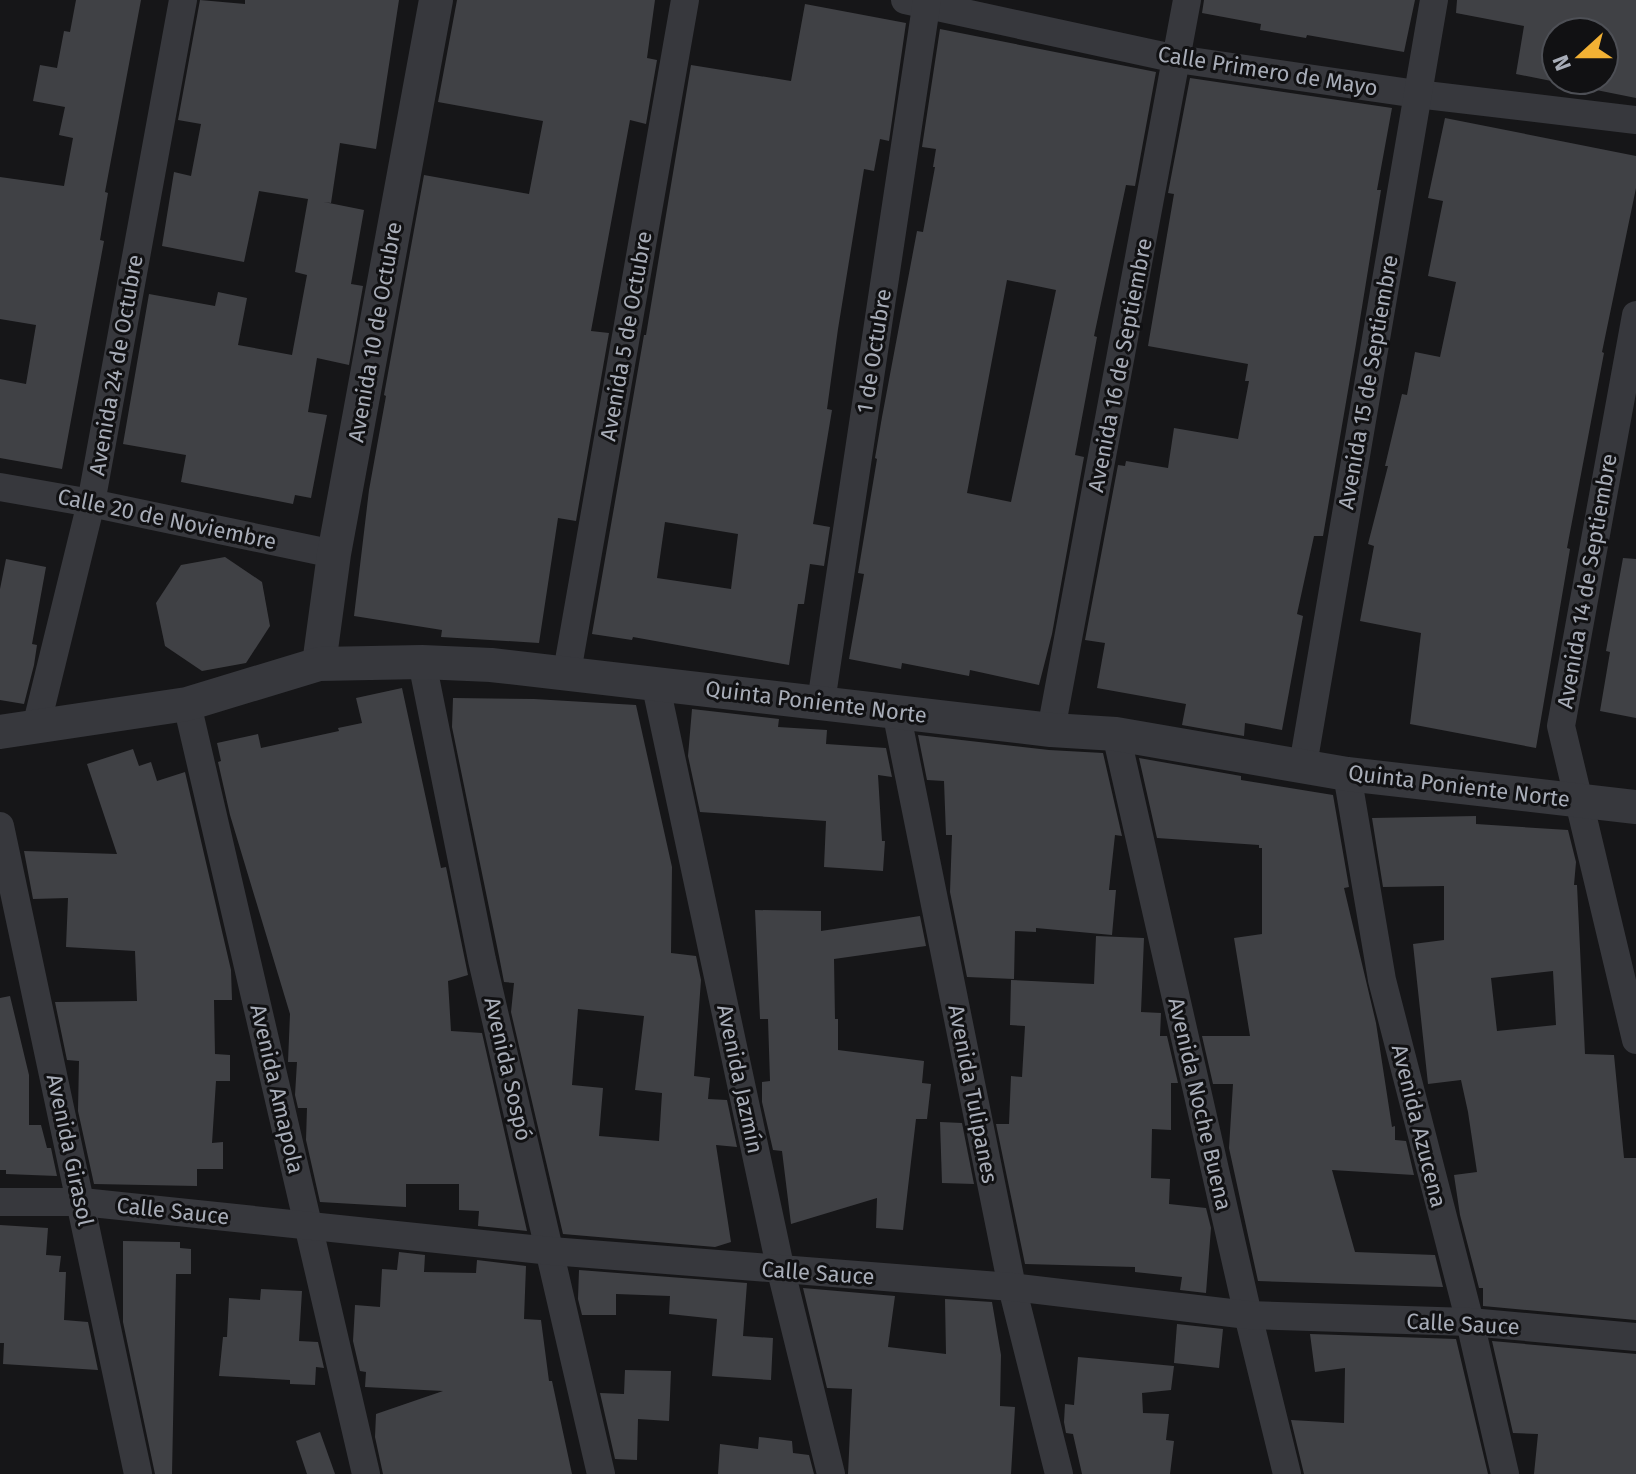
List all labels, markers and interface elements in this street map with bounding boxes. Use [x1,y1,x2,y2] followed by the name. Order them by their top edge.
[1540,16,1620,96] north arrow
[1156,40,1380,102] street label: Calle Primero de Mayo
[1547,51,1577,75] text: N
[342,220,408,444] street label: Avenida 10 de Octubre
[594,229,658,443] street label: Avenida 5 de Octubre
[1082,236,1158,494] street label: Avenida 16 de Septiembre
[83,253,149,477] street label: Avenida 24 de Octubre
[1332,253,1404,511] street label: Avenida 15 de Septiembre
[851,287,897,415] street label: 1 de Octubre
[1551,451,1623,711] street label: Avenida 14 de Septiembre
[55,483,279,555] street label: Calle 20 de Noviembre
[704,675,928,729] street label: Quinta Poniente Norte
[1347,759,1571,813] street label: Quinta Poniente Norte
[478,995,538,1143] street label: Avenida Sospó
[1162,995,1238,1213] street label: Avenida Noche Buena
[244,1002,310,1176] street label: Avenida Amapola
[711,1002,769,1156] street label: Avenida Jazmín
[942,1002,1004,1186] street label: Avenida Tulipanes
[1386,1042,1452,1210] street label: Avenida Azucena
[41,1072,99,1228] street label: Avenida Girasol
[115,1192,231,1230] street label: Calle Sauce
[761,1256,875,1290] street label: Calle Sauce
[1406,1308,1520,1340] street label: Calle Sauce

